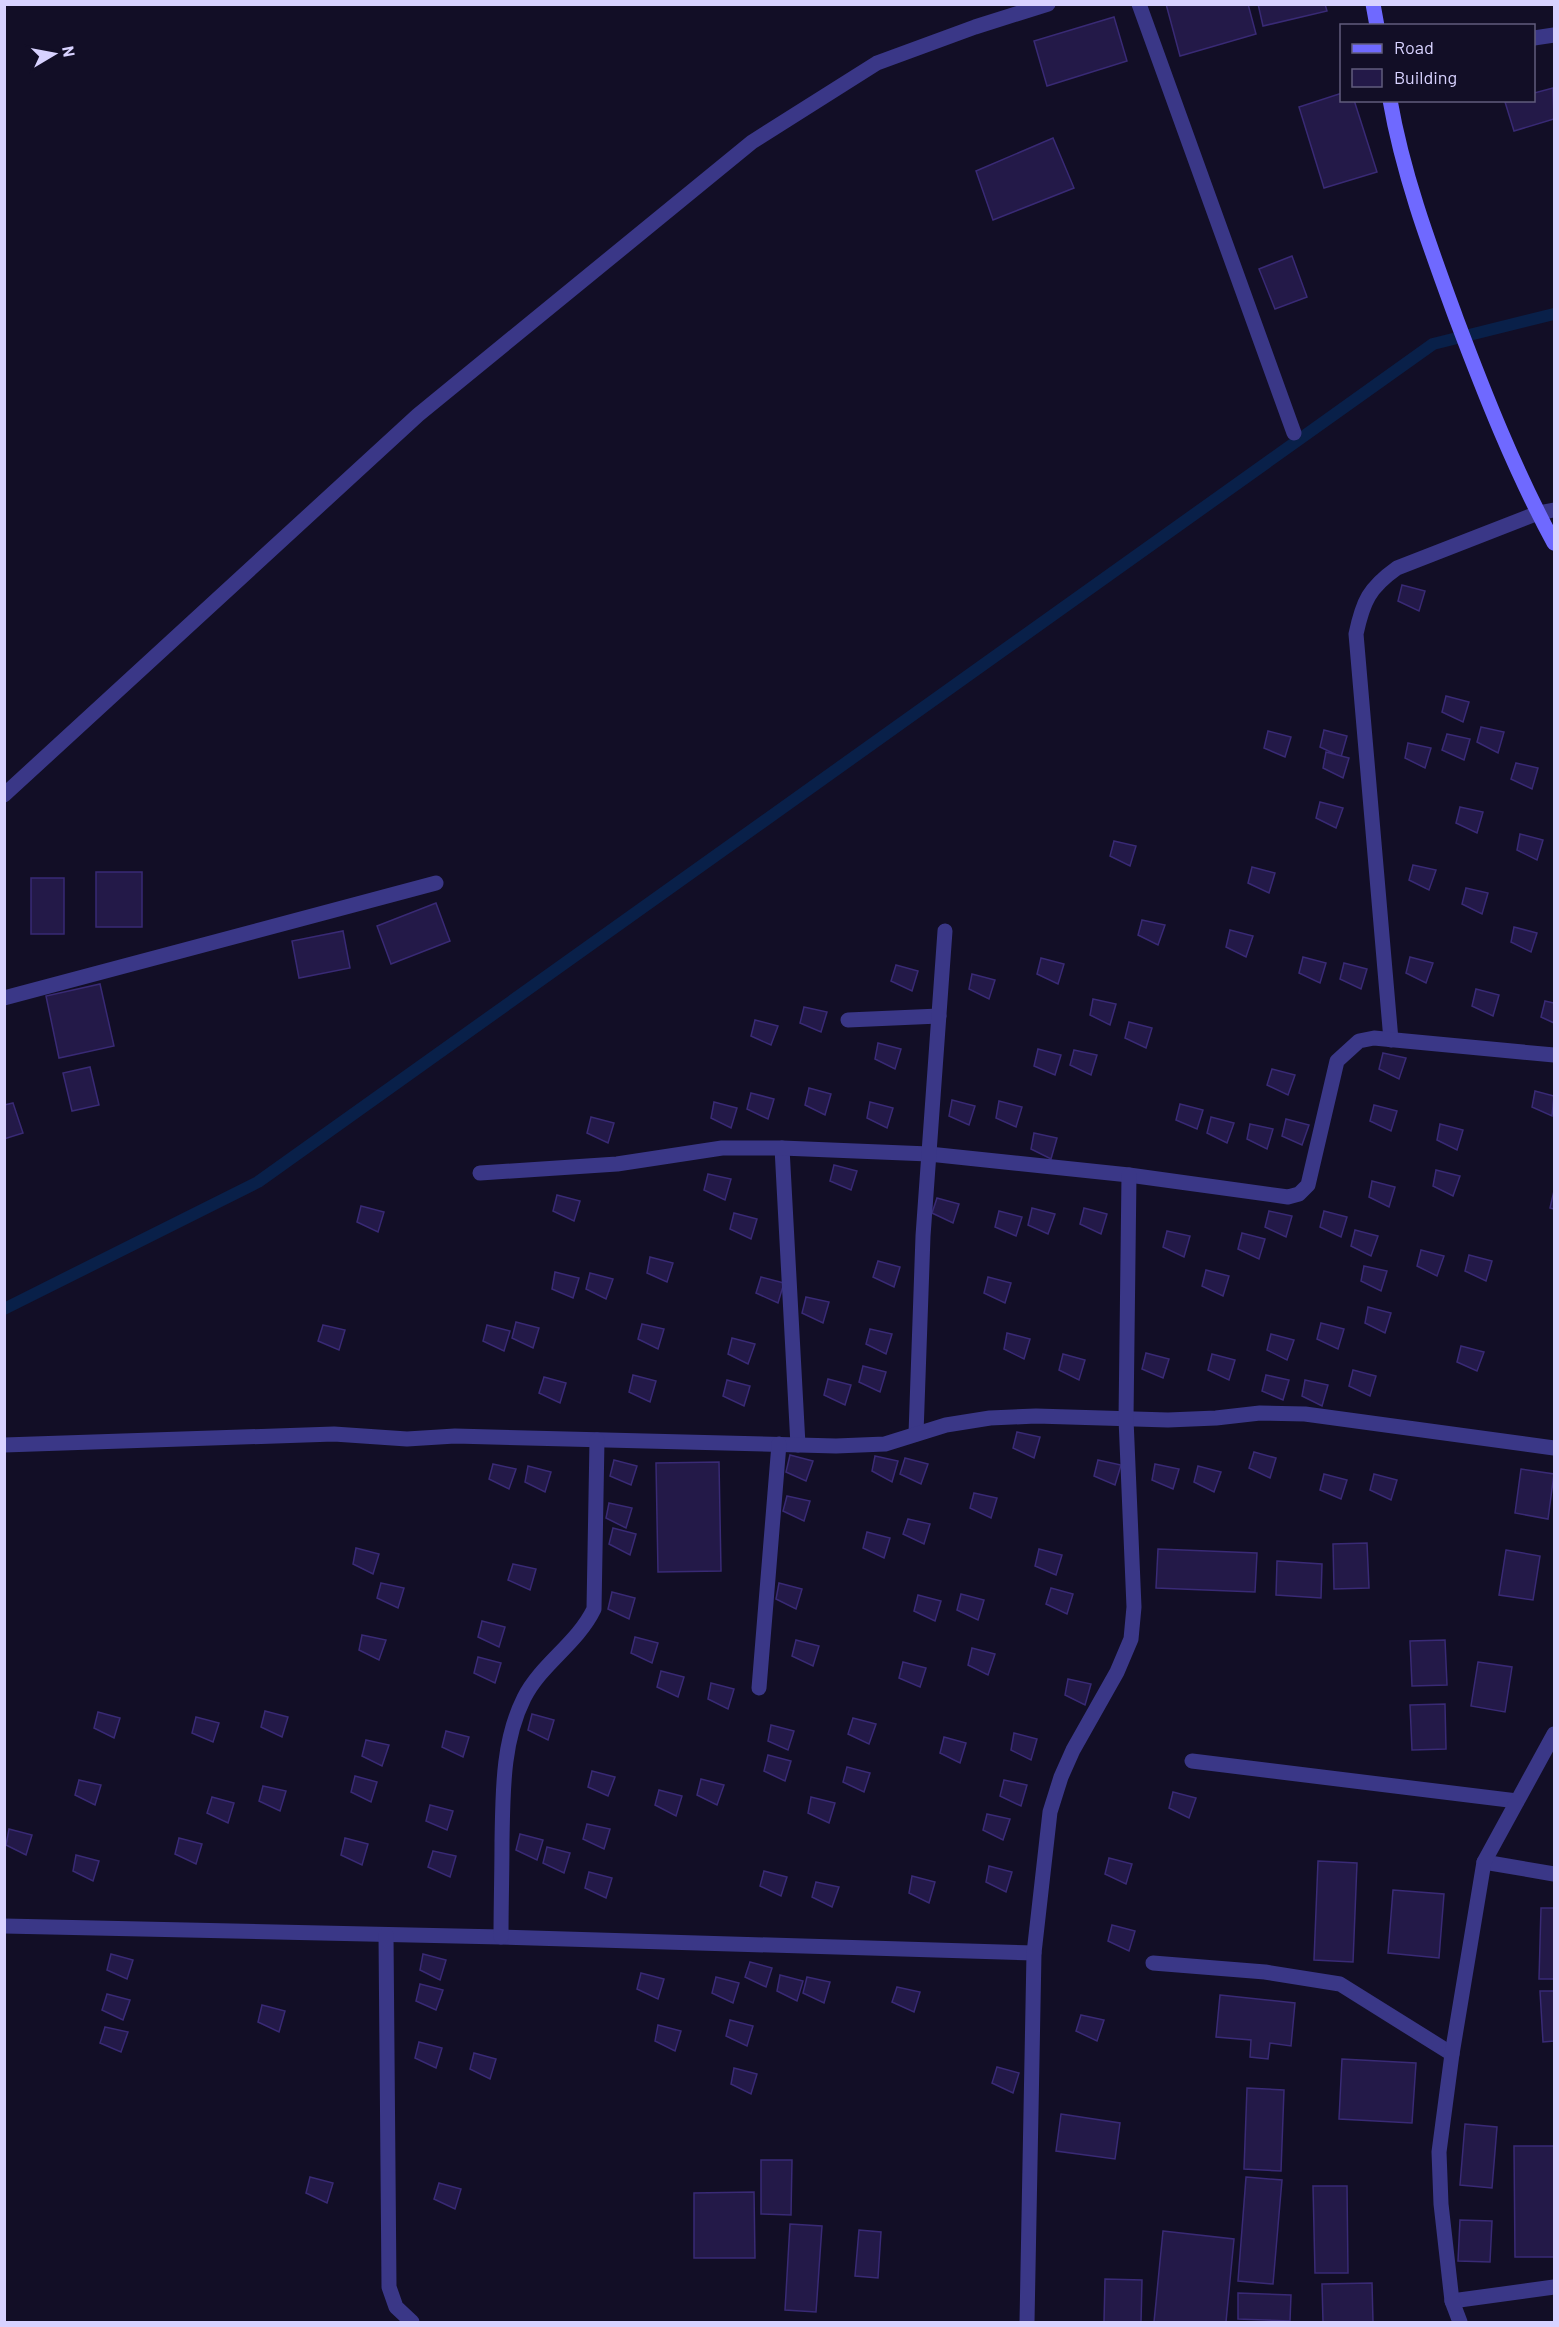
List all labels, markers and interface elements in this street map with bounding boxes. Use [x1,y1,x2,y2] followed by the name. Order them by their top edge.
[24,24,84,84] north arrow
[1340,24,1535,102] legend
[1394,36,1434,58] text: Road
[59,44,80,58] text: N
[1394,66,1457,88] text: Building

